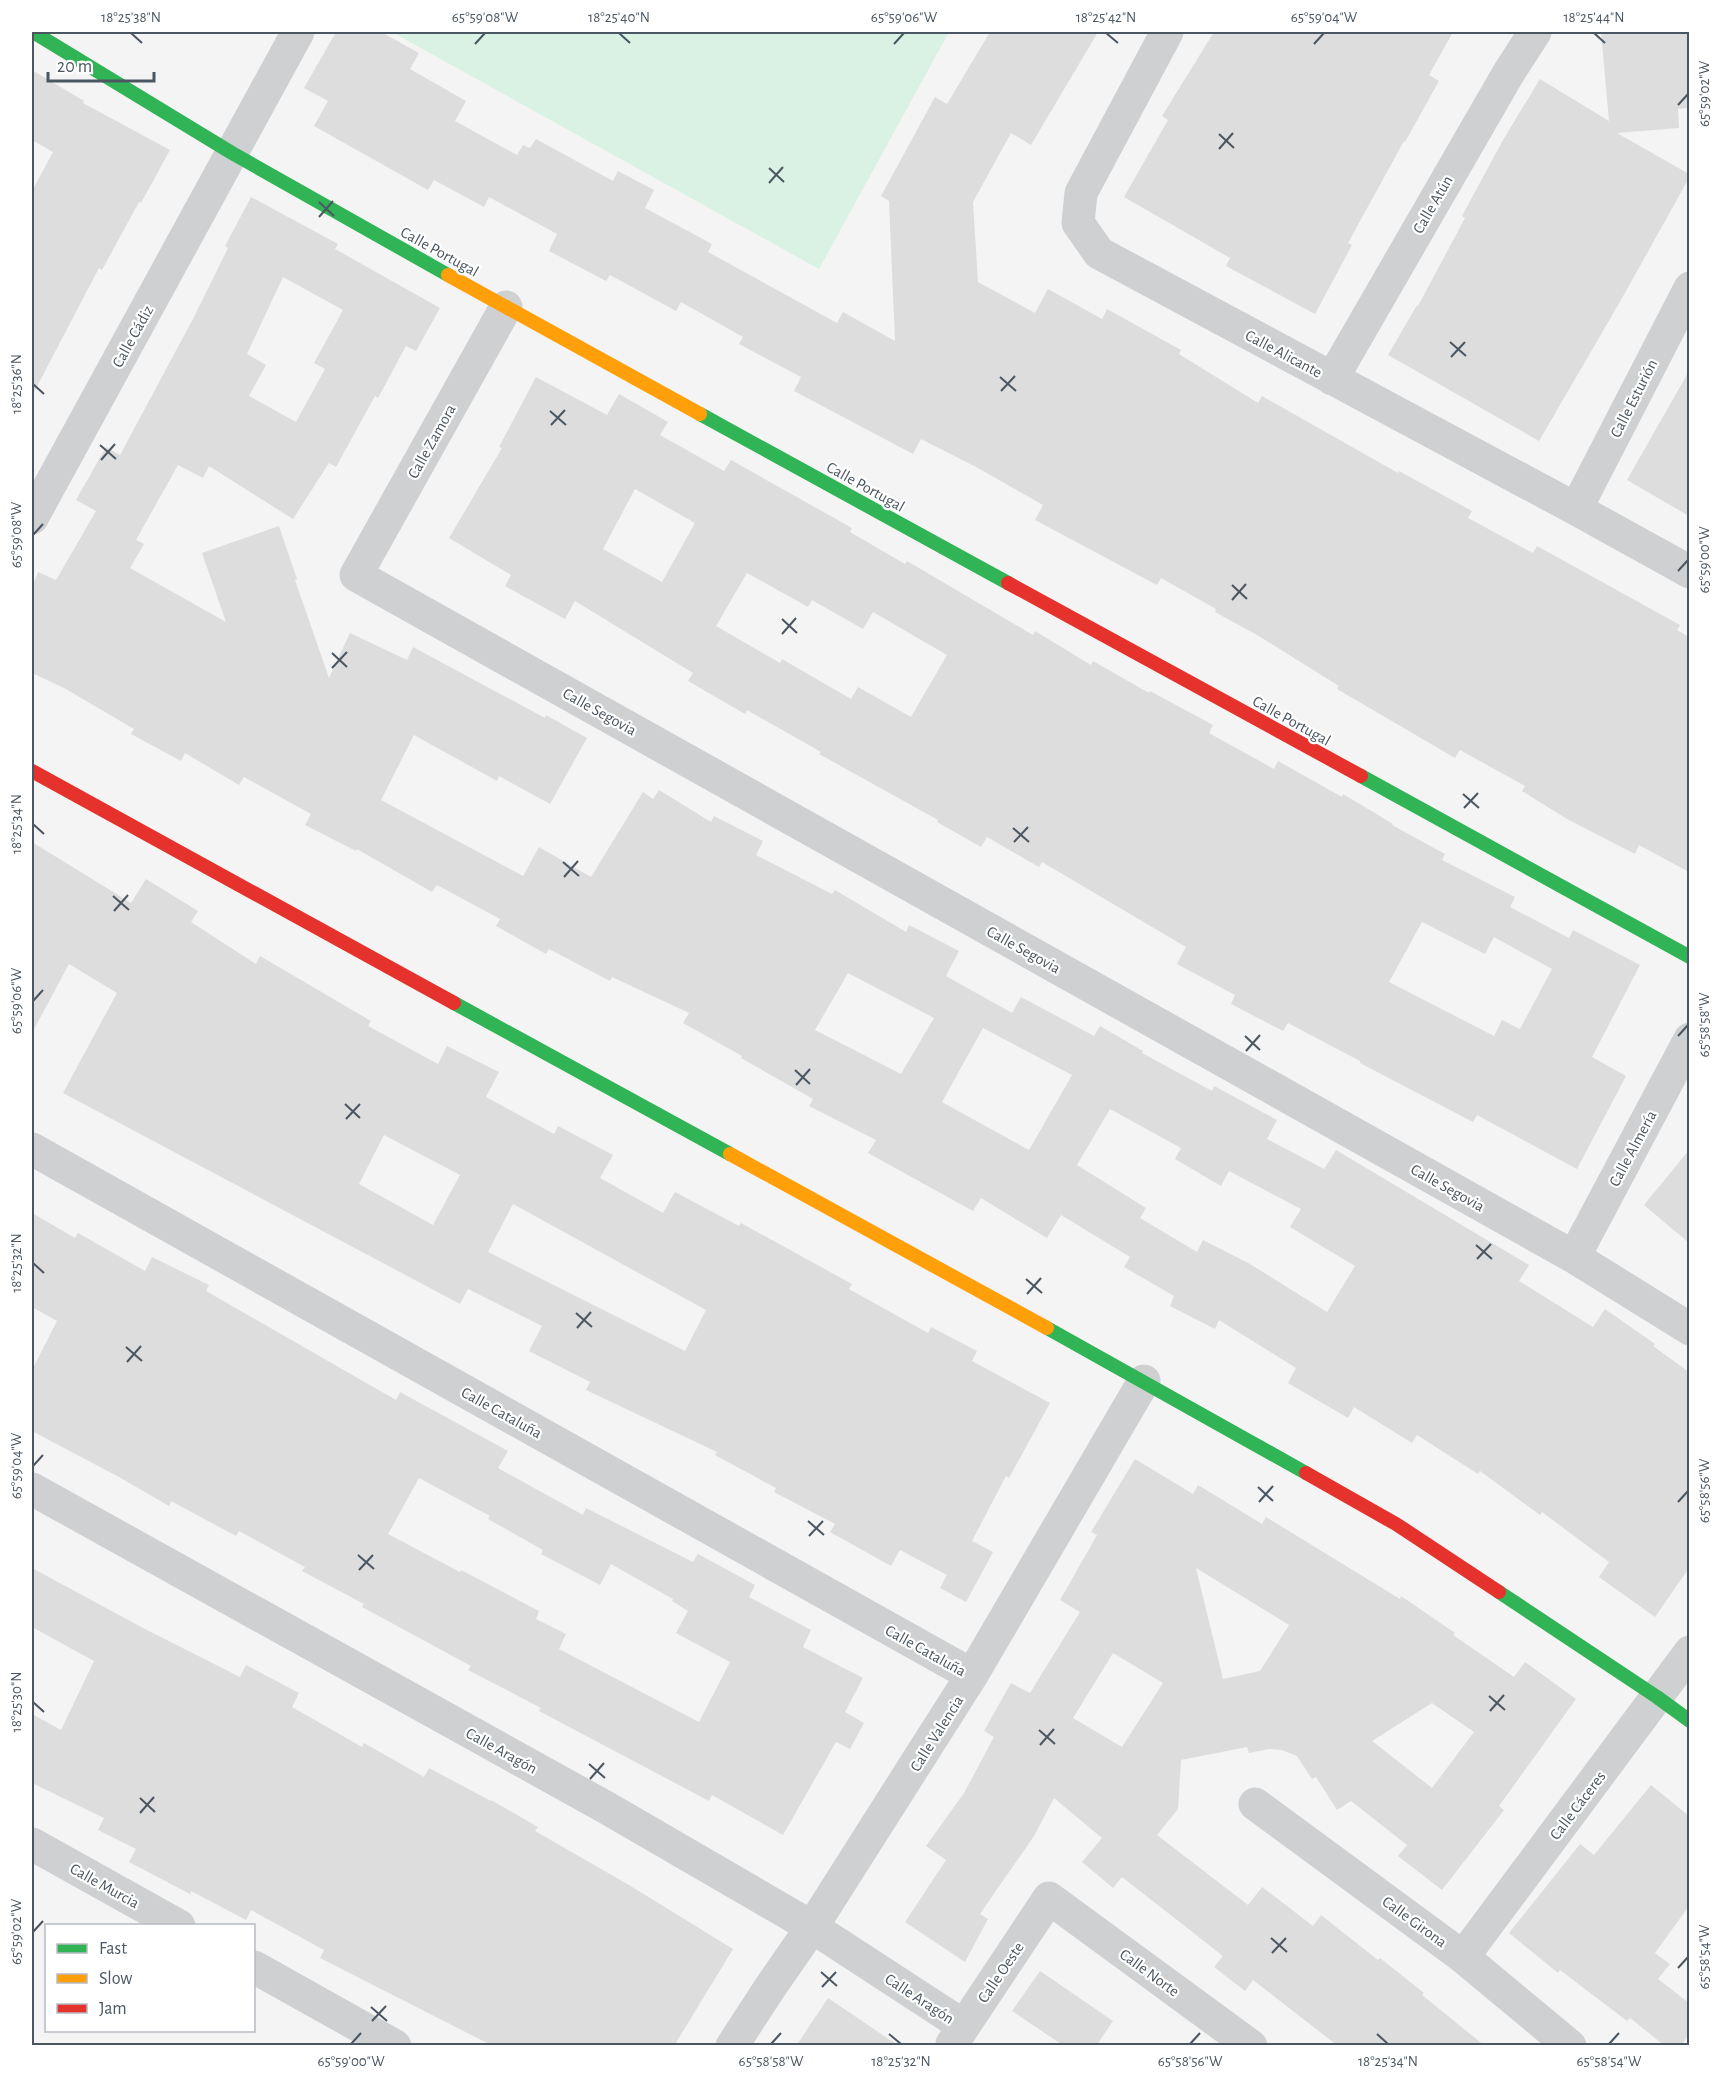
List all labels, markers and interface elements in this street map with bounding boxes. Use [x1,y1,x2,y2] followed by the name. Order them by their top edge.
[101,10,161,25] text: 18°25'38"N
[452,10,519,25] text: 65°59'08"W
[588,10,650,25] text: 18°25'40"N
[871,10,938,25] text: 65°59'06"W
[1076,10,1136,25] text: 18°25'42"N
[1291,10,1358,25] text: 65°59'04"W
[1563,10,1625,25] text: 18°25'44"N
[48,45,154,83] scale bar
[57,58,92,76] text: 20 m
[1697,60,1712,127] text: 65°59'02"W
[1410,173,1456,236] street label: Calle Atún
[398,224,481,280] street label: Calle Portugal
[109,302,157,370] street label: Calle Cádiz
[1242,327,1325,381] street label: Calle Alicante
[9,354,24,414] text: 18°25'36"N
[1607,357,1660,440] street label: Calle Esturión
[405,402,459,481] street label: Calle Zamora
[824,459,907,515] street label: Calle Portugal
[9,501,24,568] text: 65°59'08"W
[1697,526,1712,594] text: 65°59'00"W
[560,685,639,739] street label: Calle Segovia
[1250,693,1333,749] street label: Calle Portugal
[9,794,24,854] text: 18°25'34"N
[984,923,1063,977] street label: Calle Segovia
[9,967,24,1034] text: 65°59'06"W
[1697,992,1712,1057] text: 65°58'58"W
[1606,1108,1660,1189] street label: Calle Almería
[1408,1161,1487,1215] street label: Calle Segovia
[9,1233,24,1293] text: 18°25'32"N
[459,1384,545,1442] street label: Calle Cataluña
[9,1432,24,1499] text: 65°59'04"W
[1697,1458,1712,1523] text: 65°58'56"W
[883,1622,969,1680] street label: Calle Cataluña
[9,1672,24,1732] text: 18°25'30"N
[907,1693,966,1774] street label: Calle Valencia
[463,1725,540,1777] street label: Calle Aragón
[1547,1768,1609,1843] street label: Calle Cáceres
[67,1860,142,1911] street label: Calle Murcia
[1379,1893,1450,1951] street label: Calle Girona
[9,1898,24,1965] text: 65°59'02"W
[45,1924,255,2032] legend
[1697,1924,1712,1989] text: 65°58'54"W
[975,1939,1027,2006] street label: Calle Oeste
[99,1940,127,1958] text: Fast
[1117,1946,1182,2000] street label: Calle Norte
[99,1970,132,1988] text: Slow
[882,1971,957,2027] street label: Calle Aragón
[99,2000,127,2018] text: Jam
[317,2054,385,2069] text: 65°59'00"W
[739,2054,804,2069] text: 65°58'58"W
[871,2054,931,2069] text: 18°25'32"N
[1158,2054,1223,2069] text: 65°58'56"W
[1358,2054,1418,2069] text: 18°25'34"N
[1577,2054,1642,2069] text: 65°58'54"W

